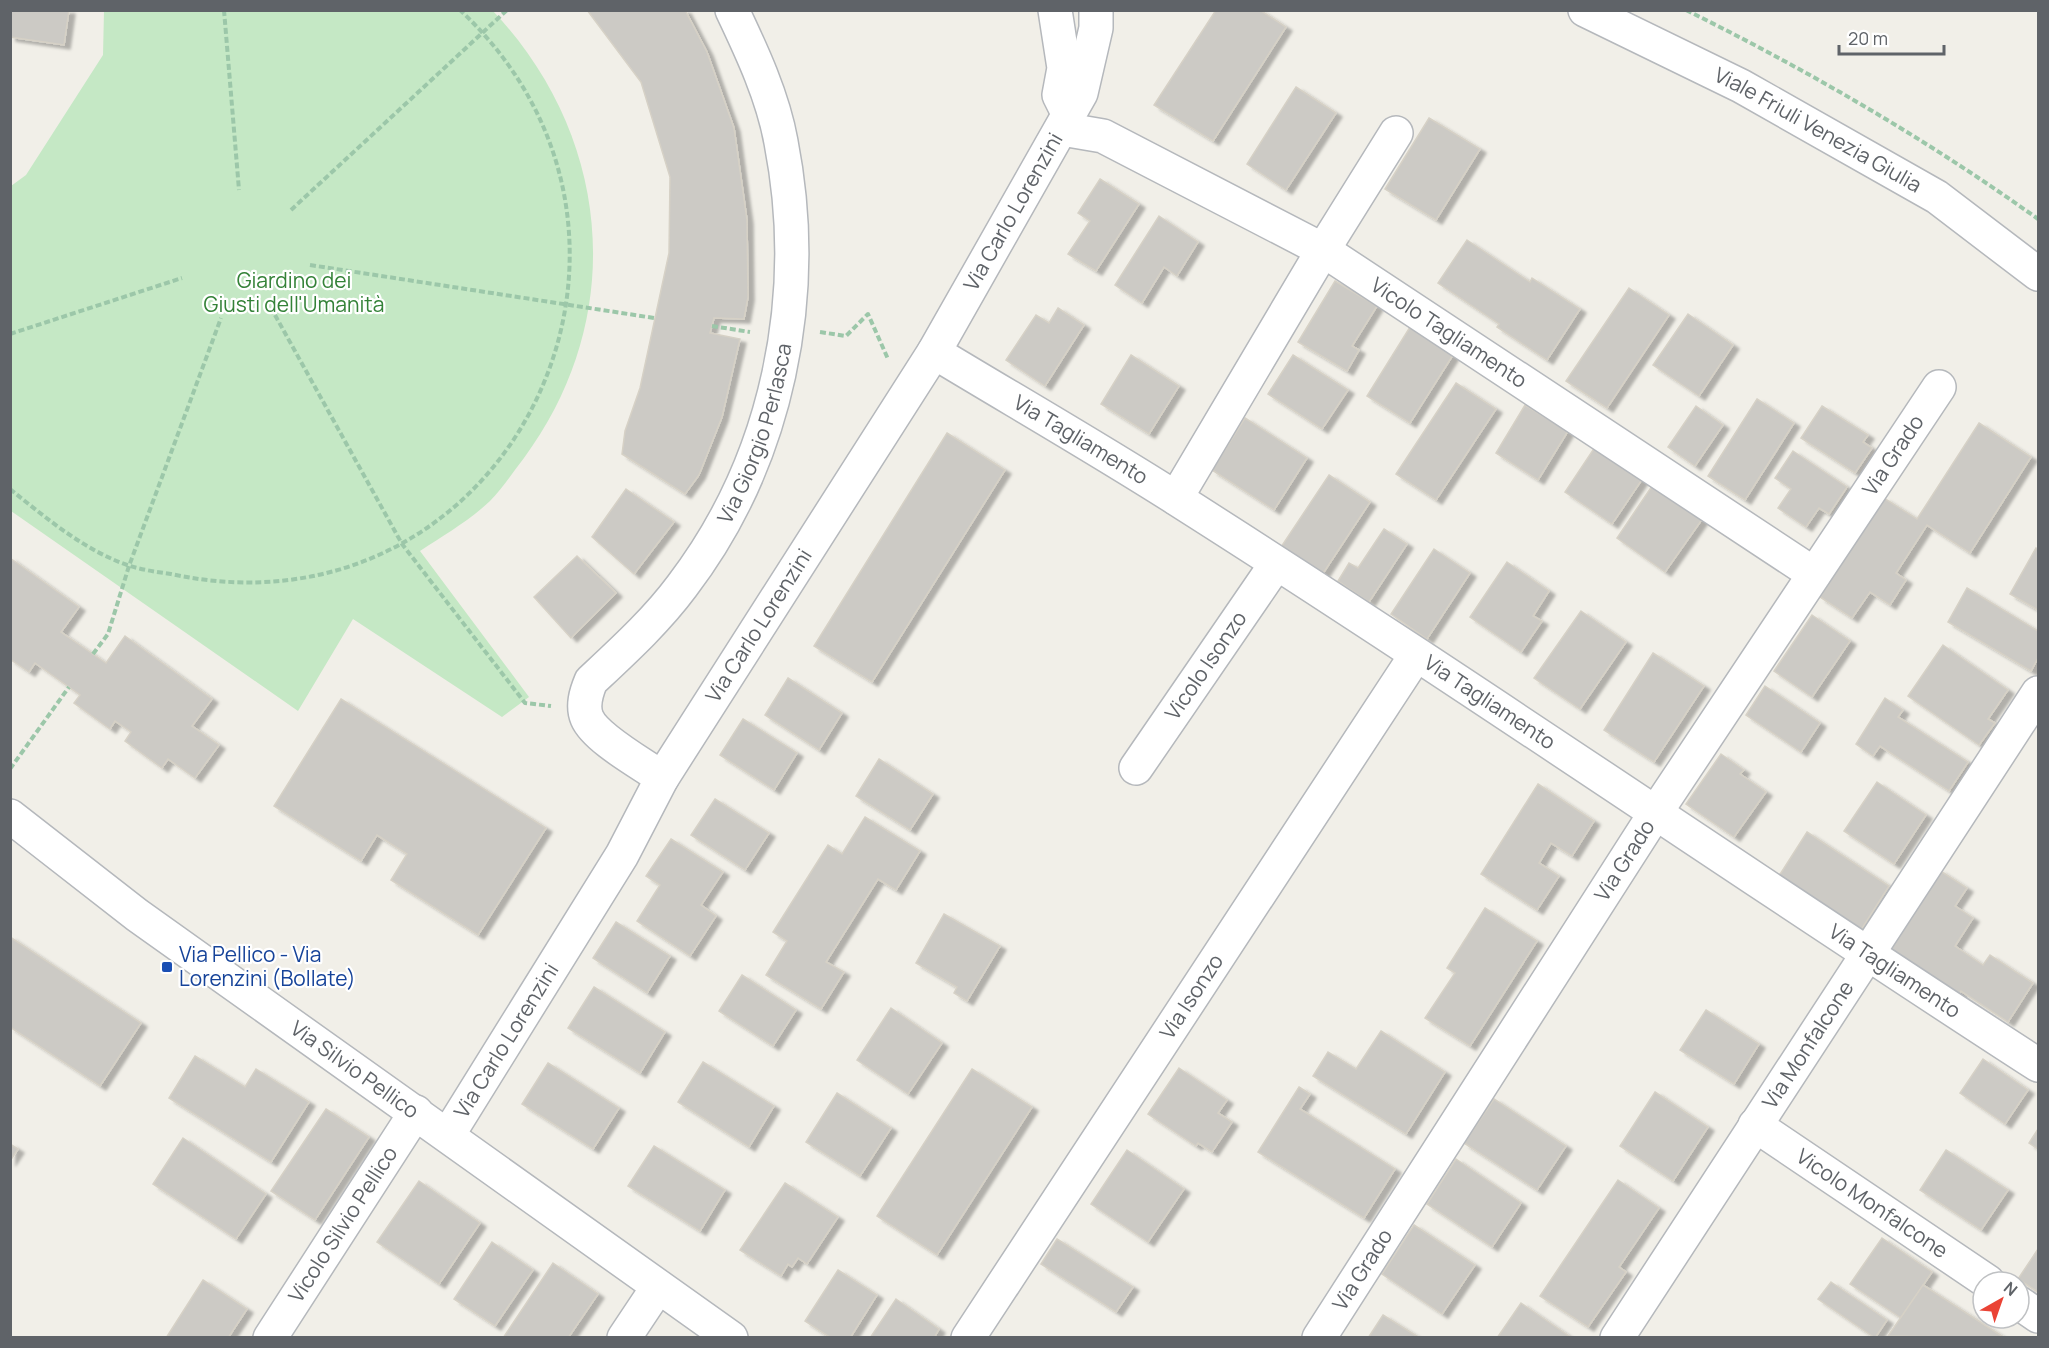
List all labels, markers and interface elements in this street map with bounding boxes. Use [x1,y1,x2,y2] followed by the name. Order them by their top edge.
[1839,18,1944,56] scale bar
[1848,26,1888,50] text: 20 m
[1710,60,1927,198] street label: Viale Friuli Venezia Giulia
[957,127,1069,295] street label: Via Carlo Lorenzini
[204,266,384,318] park label: Giardino dei Giusti dell'Umanità
[1366,270,1533,394] street label: Vicolo Tagliamento
[710,341,797,528] street label: Via Giorgio Perlasca
[1009,388,1154,490] street label: Via Tagliamento
[1856,409,1930,501] street label: Via Grado
[699,543,818,708] street label: Via Carlo Lorenzini
[1158,605,1253,725] street label: Vicolo Isonzo
[1419,648,1561,755] street label: Via Tagliamento
[1588,814,1661,906] street label: Via Grado
[1824,917,1966,1024] street label: Via Tagliamento
[179,940,356,992] place label: Via Pellico - Via Lorenzini (Bollate)
[1153,948,1229,1044] street label: Via Isonzo
[447,958,564,1123] street label: Via Carlo Lorenzini
[160,960,174,974] marker: Via Pellico - Via Lorenzini (Bollate)
[1755,975,1860,1114] street label: Via Monfalcone
[285,1014,425,1124] street label: Via Silvio Pellico
[282,1141,403,1308] street label: Vicolo Silvio Pellico
[1791,1142,1954,1264] street label: Vicolo Monfalcone
[1325,1223,1398,1315] street label: Via Grado
[1971,1270,2031,1330] north arrow
[1999,1276,2022,1301] text: N

